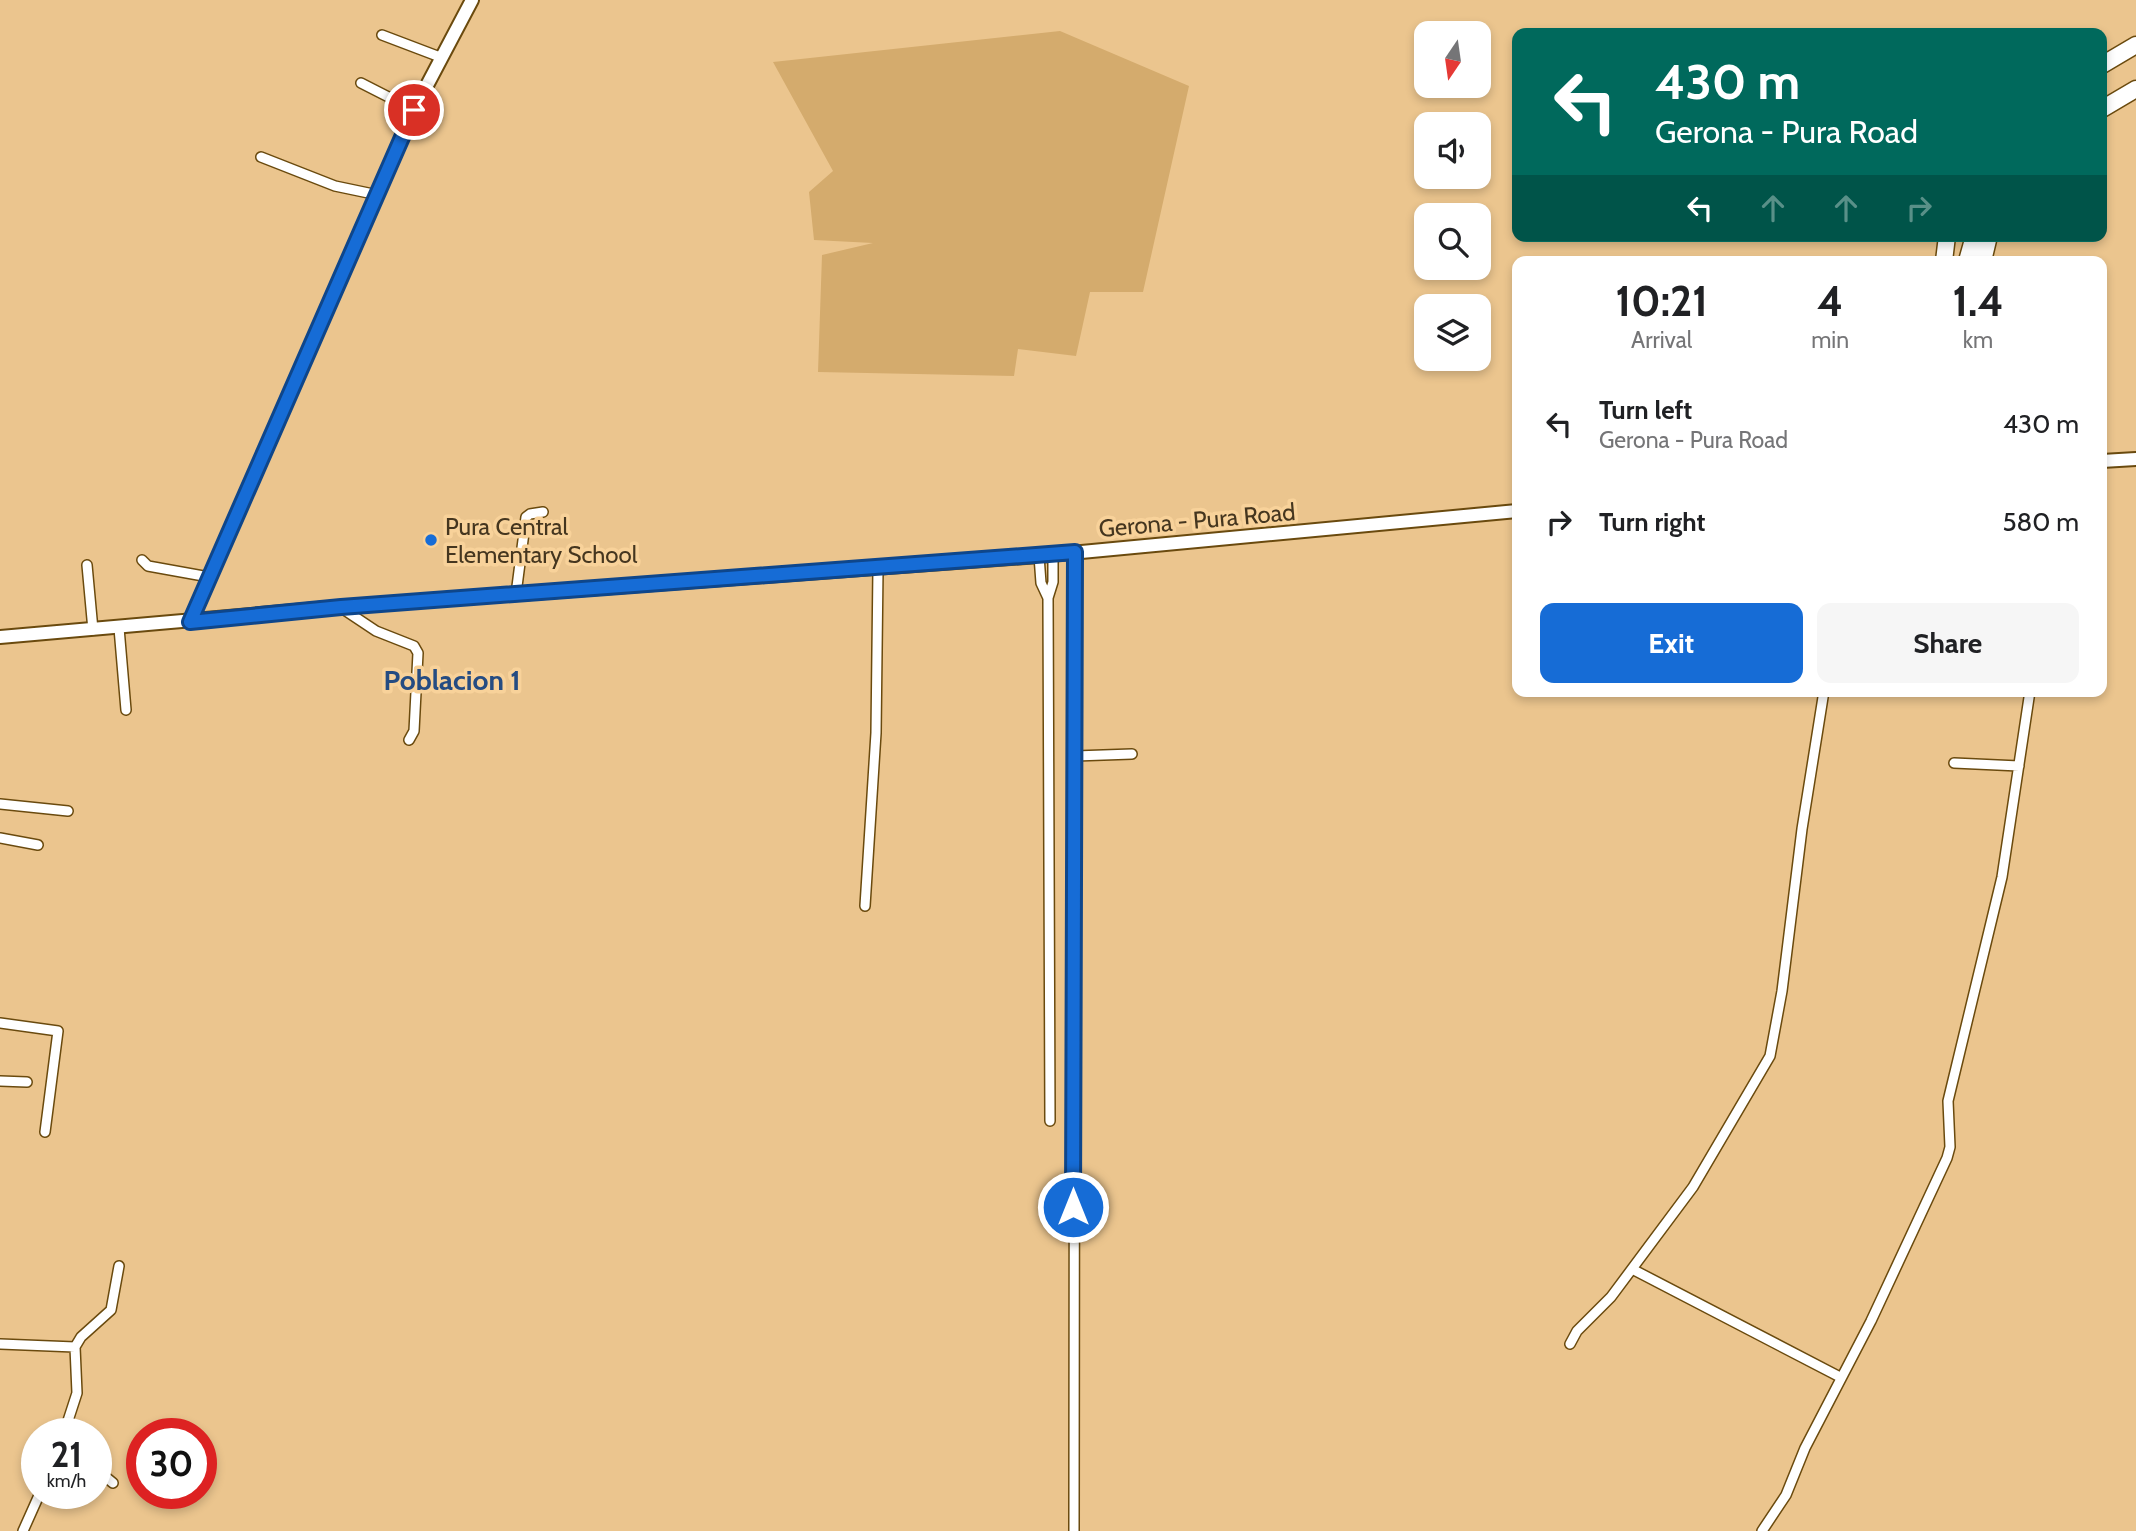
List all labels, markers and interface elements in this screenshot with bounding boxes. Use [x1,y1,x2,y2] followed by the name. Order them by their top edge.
[1414,21,1491,98] north arrow
[1414,21,1491,371] map controls
[1655,52,1800,111] text: 430 m
[1540,56,1631,147] icon: left
[384,80,444,140] pin
[395,91,433,129] icon: arrive
[1414,112,1491,189] button: sound
[1655,112,1918,151] text: Gerona - Pura Road
[1681,189,1719,227] icon: left
[1754,189,1792,227] icon: ahead
[1827,189,1865,227] icon: ahead
[1900,189,1938,227] icon: right
[1414,203,1491,280] button: search
[1615,275,1708,327] text: 10:21
[1817,275,1843,327] text: 4
[1953,275,2003,327] text: 1.4
[1414,294,1491,371] button: layers
[1631,326,1692,354] text: Arrival
[1811,326,1849,354] text: min
[1963,326,1993,354] text: km
[1599,394,1692,426] text: Turn left
[1540,405,1578,443] icon: left
[2003,408,2079,440] text: 430 m
[1599,426,1788,454] text: Gerona - Pura Road
[1097,497,1297,543] street label: Gerona - Pura Road
[1540,503,1578,541] icon: right
[1599,506,1705,538] text: Turn right
[2002,506,2079,538] text: 580 m
[445,512,638,569] place label: Pura Central Elementary School
[423,532,439,548] marker: Pura Central Elementary School
[1540,603,1803,683] button: Exit
[1817,603,2079,683] button: Share
[383,663,521,697] district label: Poblacion 1
[1036,1170,1110,1244] position arrow
[126,1418,217,1509] speed limit sign: 30
[51,1433,82,1476] text: 21
[47,1470,86,1492] text: km/h

